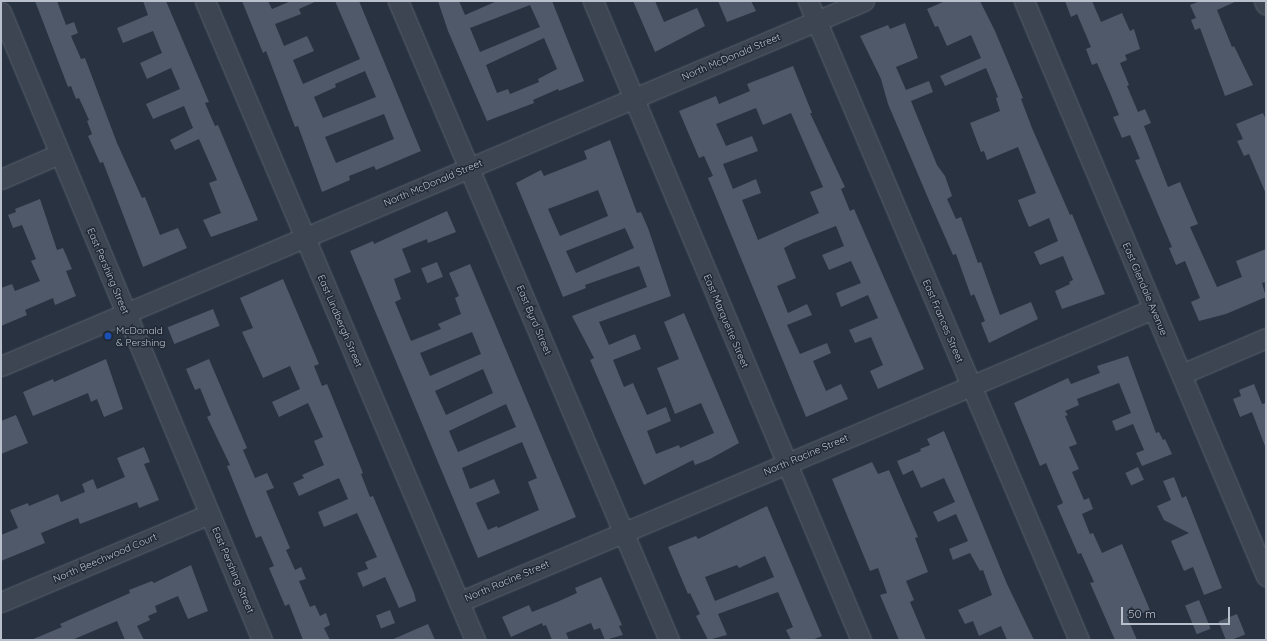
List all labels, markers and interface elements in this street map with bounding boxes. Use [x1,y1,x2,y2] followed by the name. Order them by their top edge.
[680,31,782,83] street label: North McDonald Street
[382,157,484,209] street label: North McDonald Street
[84,226,132,316] street label: East Pershing Street
[1120,241,1170,337] street label: East Glendale Avenue
[701,272,751,370] street label: East Marquette Street
[315,273,365,369] street label: East Lindbergh Street
[920,278,966,364] street label: East Frances Street
[514,283,554,357] street label: East Byrd Street
[116,324,165,348] place label: McDonald & Pershing
[103,331,113,341] marker: McDonald & Pershing
[762,432,850,478] street label: North Racine Street
[209,525,257,615] street label: East Pershing Street
[51,531,159,585] street label: North Beechwood Court
[463,558,551,604] street label: North Racine Street
[1123,599,1232,625] scale bar
[1128,606,1156,621] text: 50 m

